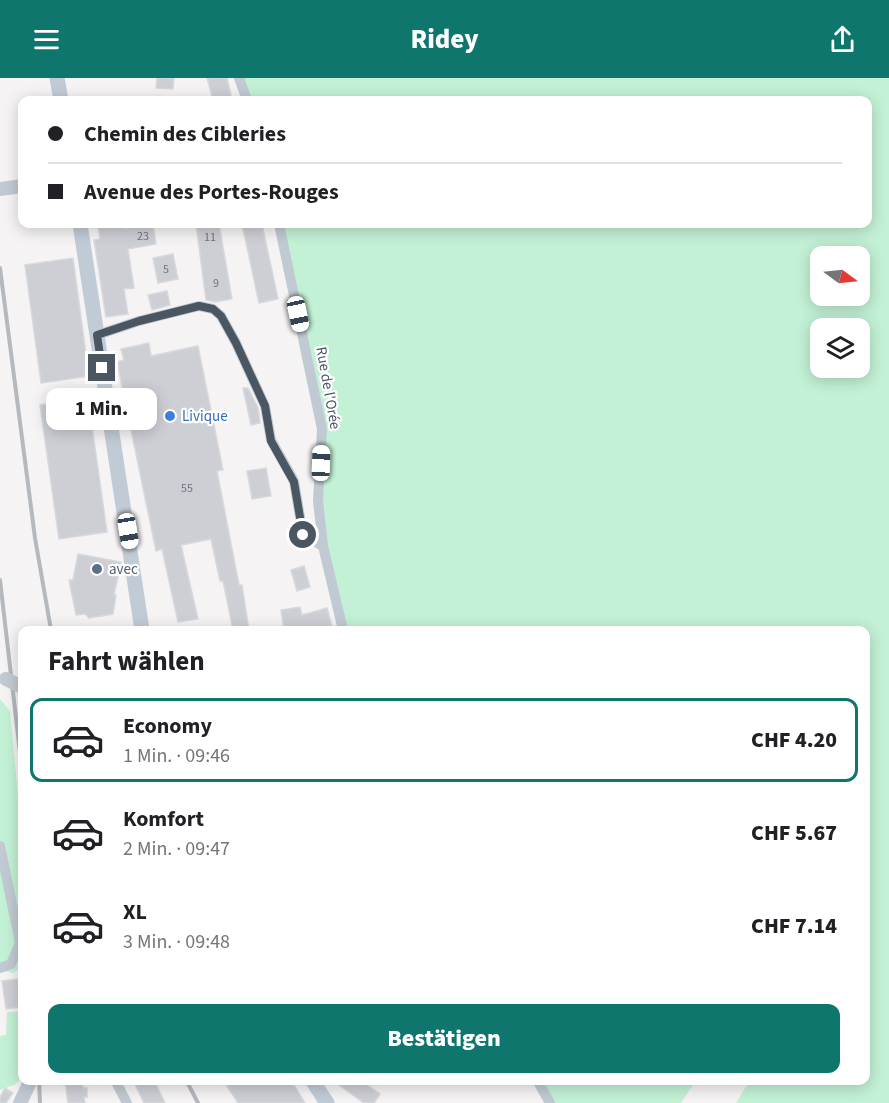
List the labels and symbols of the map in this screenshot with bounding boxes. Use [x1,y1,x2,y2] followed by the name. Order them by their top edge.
[137,228,149,245] house number: 23
[204,229,216,246] house number: 11
[810,246,870,306] north arrow
[163,261,169,278] house number: 5
[213,275,219,292] house number: 9
[285,295,311,333] car
[310,345,346,431] street label: Rue de l'Orée
[88,354,115,381] route end
[46,389,158,431] callout: 1 Min.
[182,406,228,427] place label: Livique
[163,409,177,423] marker: Livique
[311,445,331,481] car
[181,480,193,497] house number: 55
[116,512,140,550] car
[289,521,316,548] route start
[109,559,138,580] place label: avec
[90,562,104,576] marker: avec

